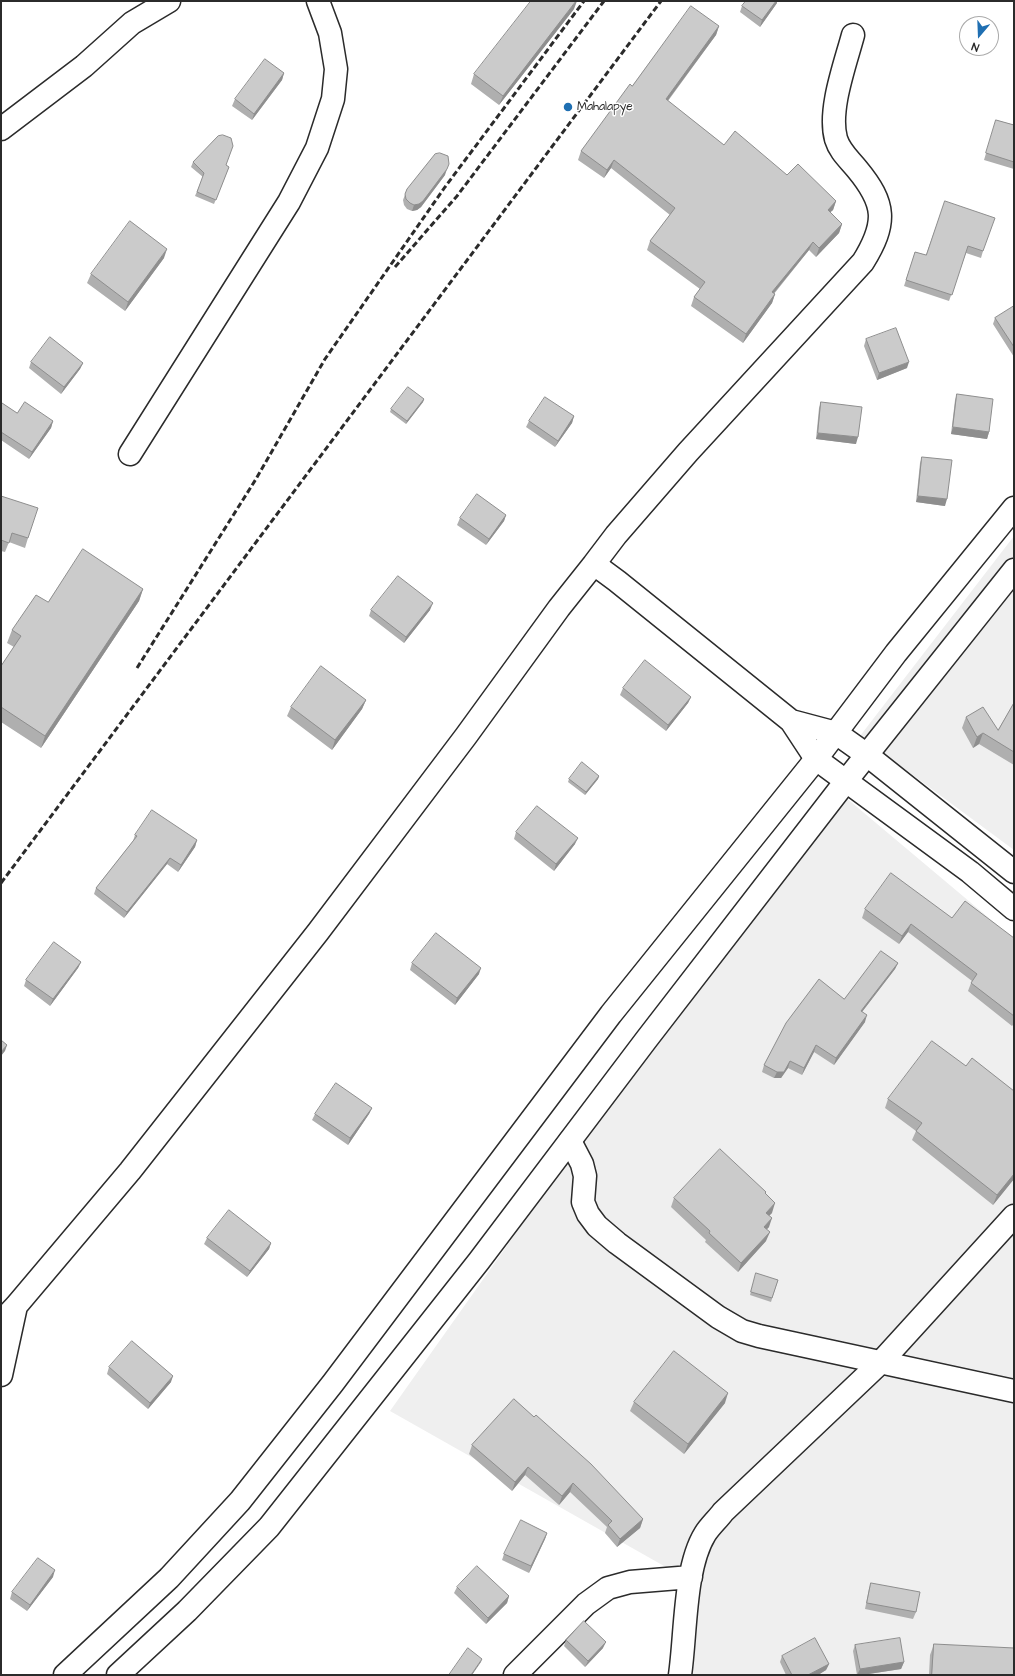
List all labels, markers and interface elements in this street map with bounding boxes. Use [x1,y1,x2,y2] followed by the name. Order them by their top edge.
[959,16,999,56] north arrow
[970,39,981,55] text: N
[577,100,633,114] place label: Mahalapye
[562,101,574,113] marker: Mahalapye

